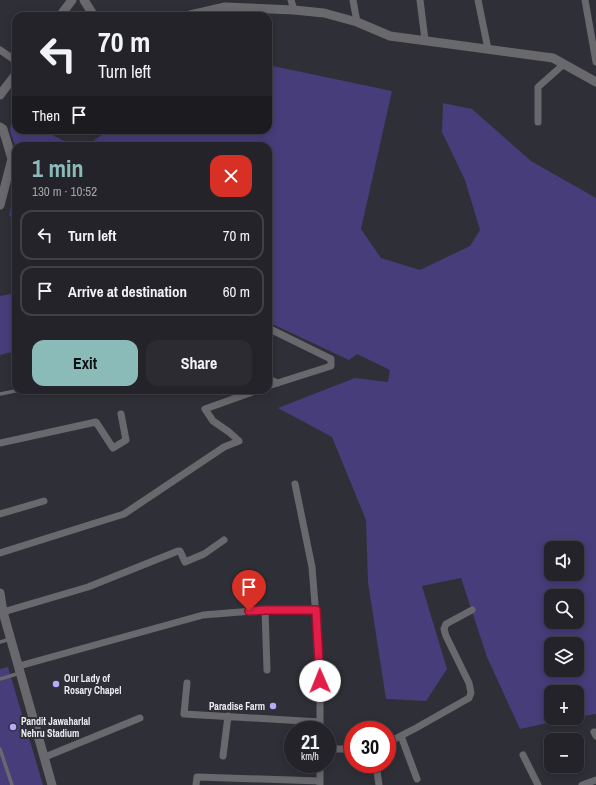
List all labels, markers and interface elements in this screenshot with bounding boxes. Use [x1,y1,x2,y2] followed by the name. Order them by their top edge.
[98,23,150,61] text: 70 m
[32,28,84,80] icon: left
[98,59,151,84] text: Turn left
[68,104,90,126] icon: arrive
[32,105,60,126] text: Then
[32,152,83,184] text: 1 min
[210,155,252,197] button: close
[32,183,97,200] text: 130 m · 10:52
[34,224,56,246] icon: left
[68,225,116,246] text: Turn left
[223,225,250,246] text: 70 m
[34,280,56,302] icon: arrive
[68,281,187,302] text: Arrive at destination
[223,281,250,302] text: 60 m
[32,340,138,386] button: Exit
[146,340,252,386] button: Share
[544,541,584,773] map controls
[544,541,584,581] button: sound
[232,570,266,611] pin
[238,576,260,598] icon: arrive
[544,589,584,629] button: search
[544,637,584,677] button: layers
[299,660,341,702] position arrow
[64,672,121,697] place label: Our Lady of Rosary Chapel
[51,679,61,689] marker: Our Lady of Rosary Chapel
[544,685,584,725] button: +
[209,700,265,713] place label: Paradise Farm
[268,701,278,711] marker: Paradise Farm
[21,715,90,740] place label: Pandit Jawaharlal Nehru Stadium
[344,721,396,773] speed limit sign: 30
[8,722,18,732] marker: Pandit Jawaharlal Nehru Stadium
[301,728,319,755] text: 21
[544,733,584,773] button: −
[301,750,319,763] text: km/h

